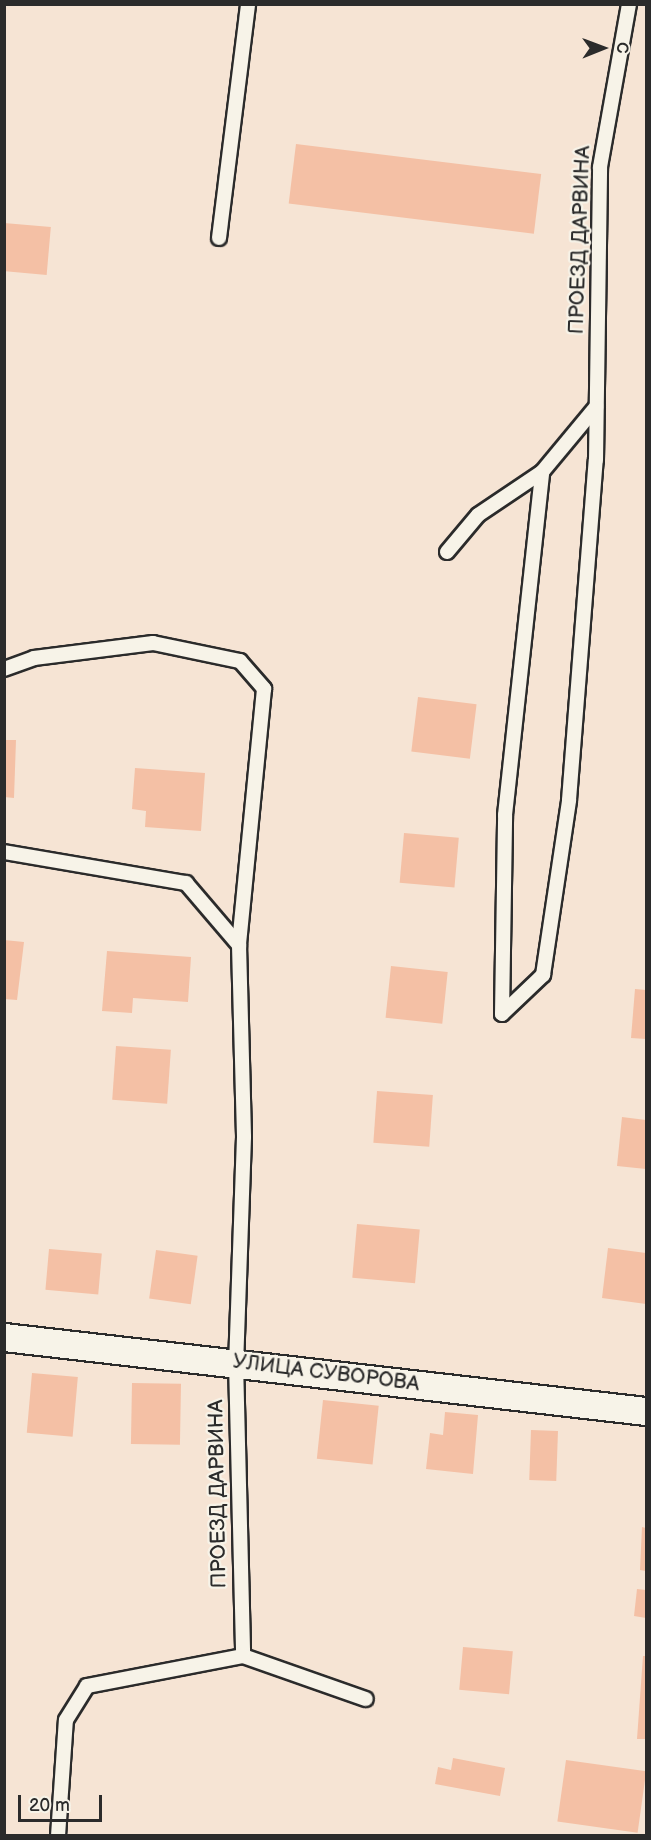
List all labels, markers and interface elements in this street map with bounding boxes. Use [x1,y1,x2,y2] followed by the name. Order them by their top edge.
[573,18,633,78] north arrow
[612,42,631,53] text: С
[564,145,596,335] street label: ПРОЕЗД ДАРВИНА
[231,1349,421,1397] street label: УЛИЦА СУВОРОВА
[204,1399,232,1589] street label: ПРОЕЗД ДАРВИНА
[21,1783,105,1821] scale bar
[29,1795,70,1816] text: 20 m

